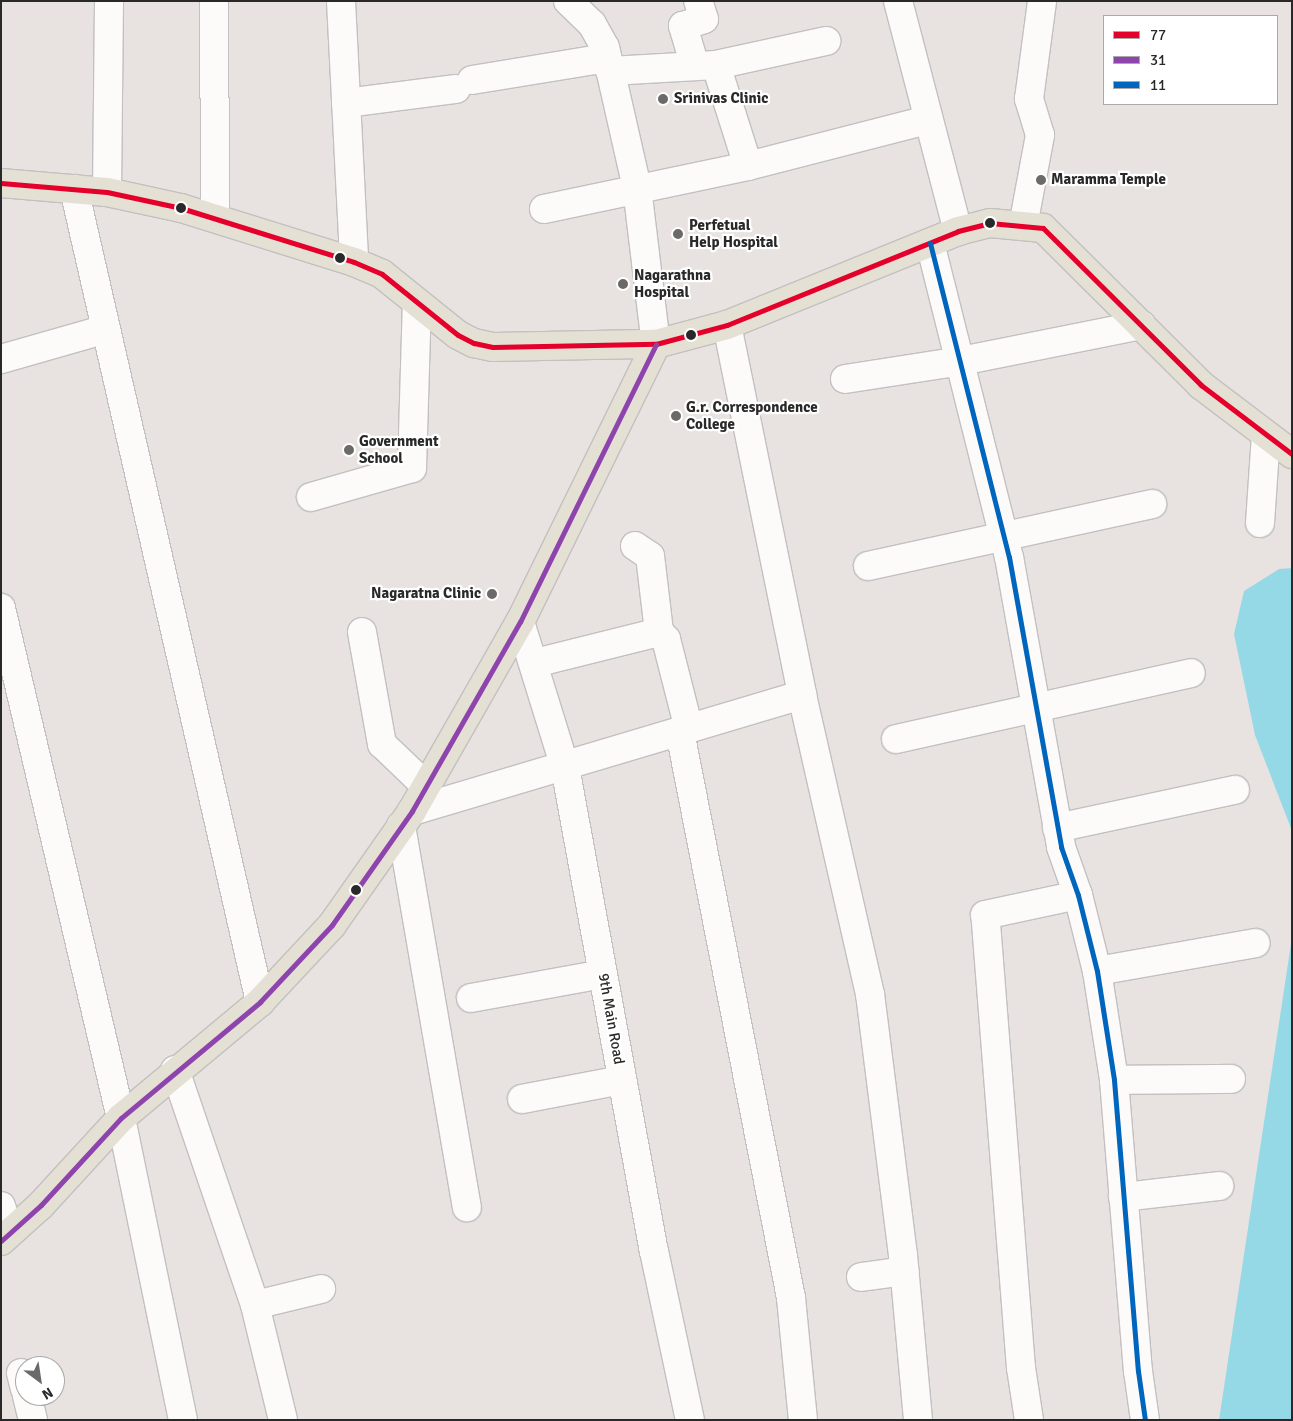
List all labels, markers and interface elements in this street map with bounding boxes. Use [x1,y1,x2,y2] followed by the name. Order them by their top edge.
[1103,15,1278,105] legend
[1150,26,1166,44] text: 77
[1150,51,1166,69] text: 31
[1150,76,1166,94] text: 11
[674,90,768,108] place label: Srinivas Clinic
[656,92,670,106] marker: Srinivas Clinic
[1051,171,1166,189] place label: Maramma Temple
[1035,174,1047,186] marker: Maramma Temple
[176,203,186,213] unlabelled marker
[689,216,778,251] place label: Perfetual Help Hospital
[985,218,995,228] unlabelled marker
[671,227,685,241] marker: Perfetual Help Hospital
[335,253,345,263] unlabelled marker
[634,266,711,301] place label: Nagarathna Hospital
[616,277,630,291] marker: Nagarathna Hospital
[686,330,696,340] unlabelled marker
[686,398,818,433] place label: G.r. Correspondence College
[670,410,682,422] marker: G.r. Correspondence College
[359,432,439,467] place label: Government School
[343,444,355,456] marker: Government School
[371,585,481,603] place label: Nagaratna Clinic
[485,587,499,601] marker: Nagaratna Clinic
[351,885,361,895] unlabelled marker
[594,972,628,1066] street label: 9th Main Road
[15,1356,65,1406] north arrow
[39,1384,56,1403] text: N

